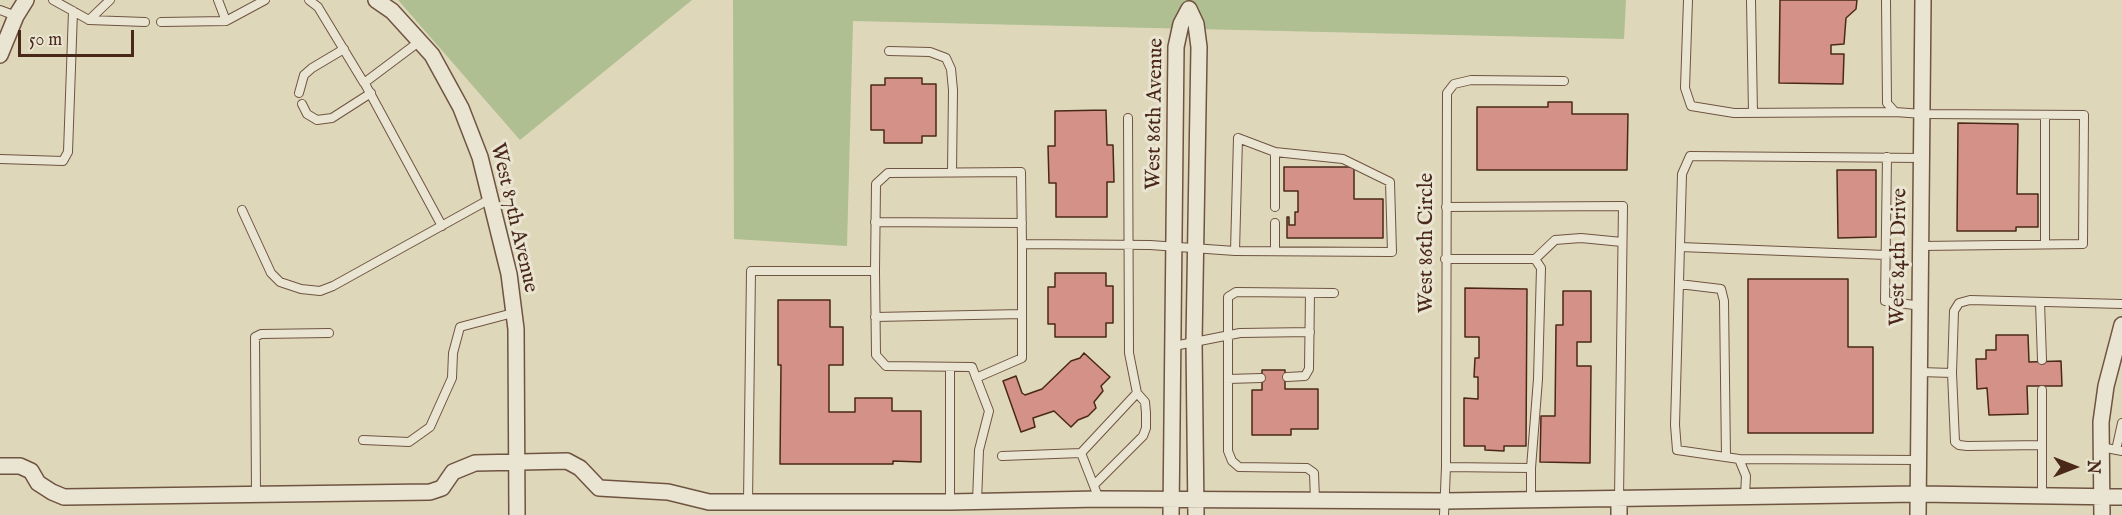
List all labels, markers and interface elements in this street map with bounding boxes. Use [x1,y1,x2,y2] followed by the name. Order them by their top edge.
[21,18,136,56] scale bar
[29,29,62,52] text: 50 m
[1142,38,1170,190] street label: West 86th Avenue
[484,141,542,295] street label: West 87th Avenue
[1415,173,1441,313] street label: West 86th Circle
[1886,188,1914,326] street label: West 84th Drive
[2044,437,2104,497] north arrow
[2082,460,2102,474] text: N

